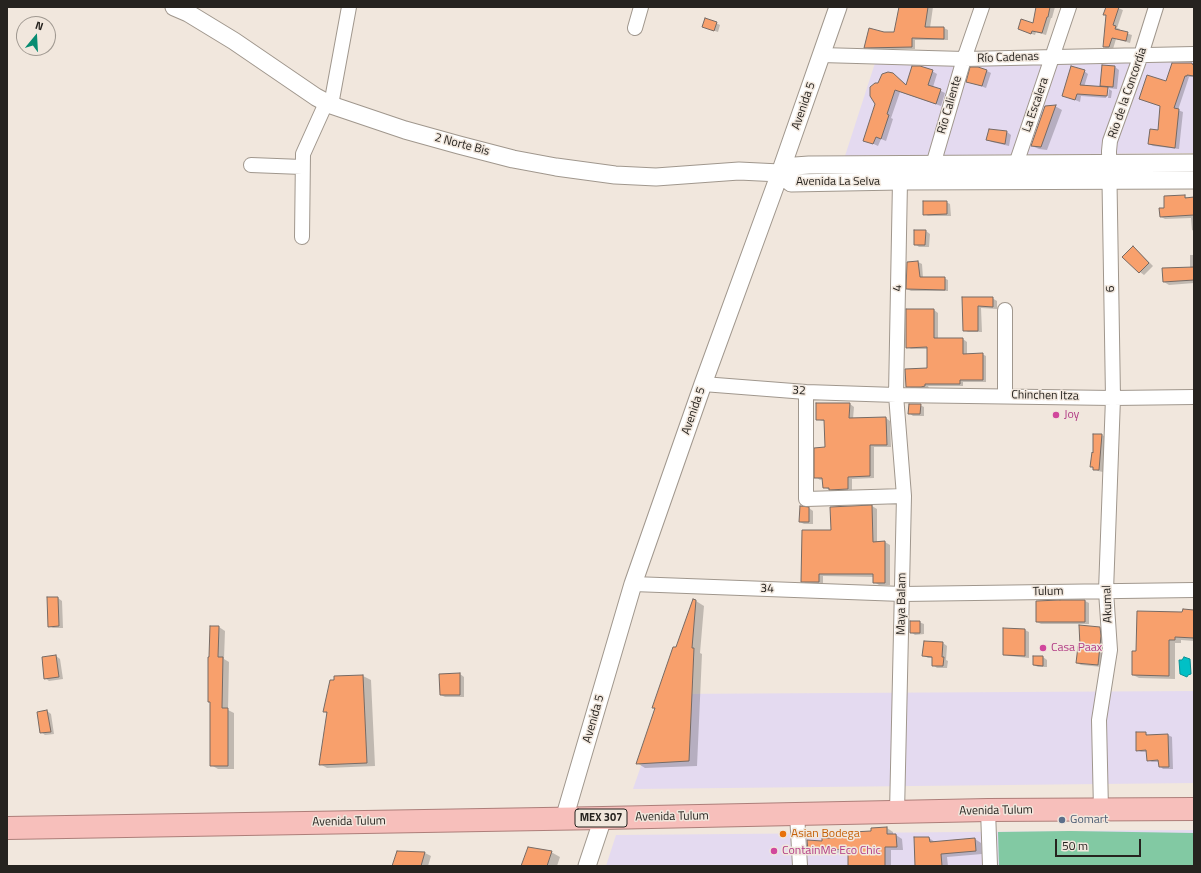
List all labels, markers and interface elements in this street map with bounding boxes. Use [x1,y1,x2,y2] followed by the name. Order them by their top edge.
[16,16,56,56] north arrow
[33,17,45,34] text: N
[1106,46,1150,140] street label: Rio de la Concordia
[977,50,1039,66] street label: Río Cadenas
[935,74,965,136] street label: Río Caliente
[1020,76,1052,134] street label: La Escalera
[789,80,819,132] street label: Avenida 5
[433,131,491,159] street label: 2 Norte Bis
[796,175,880,189] street label: Avenida La Selva
[891,285,905,291] street label: 4
[1104,286,1118,292] street label: 6
[792,383,806,399] street label: 32
[679,385,709,437] street label: Avenida 5
[1011,388,1079,404] street label: Chinchen Itza
[1064,408,1079,422] place label: Joy
[1051,410,1061,420] marker: Joy
[894,573,910,635] street label: Maya Balam
[760,582,774,596] street label: 34
[1032,585,1064,599] street label: Tulum
[1100,585,1116,623] street label: Akumal
[1051,641,1102,655] place label: Casa Paax
[1038,643,1048,653] marker: Casa Paax
[580,693,608,745] street label: Avenida 5
[959,803,1033,819] street label: Avenida Tulum
[575,809,627,827] road number: MEX 307
[635,809,709,825] street label: Avenida Tulum
[1070,813,1108,827] place label: Gomart
[312,814,386,830] street label: Avenida Tulum
[1057,815,1067,825] marker: Gomart
[791,827,860,841] place label: Asian Bodega
[778,829,788,839] marker: Asian Bodega
[1057,831,1143,857] scale bar
[1062,836,1088,855] text: 50 m
[782,844,881,858] place label: ContainMe Eco Chic
[769,846,779,856] marker: ContainMe Eco Chic

